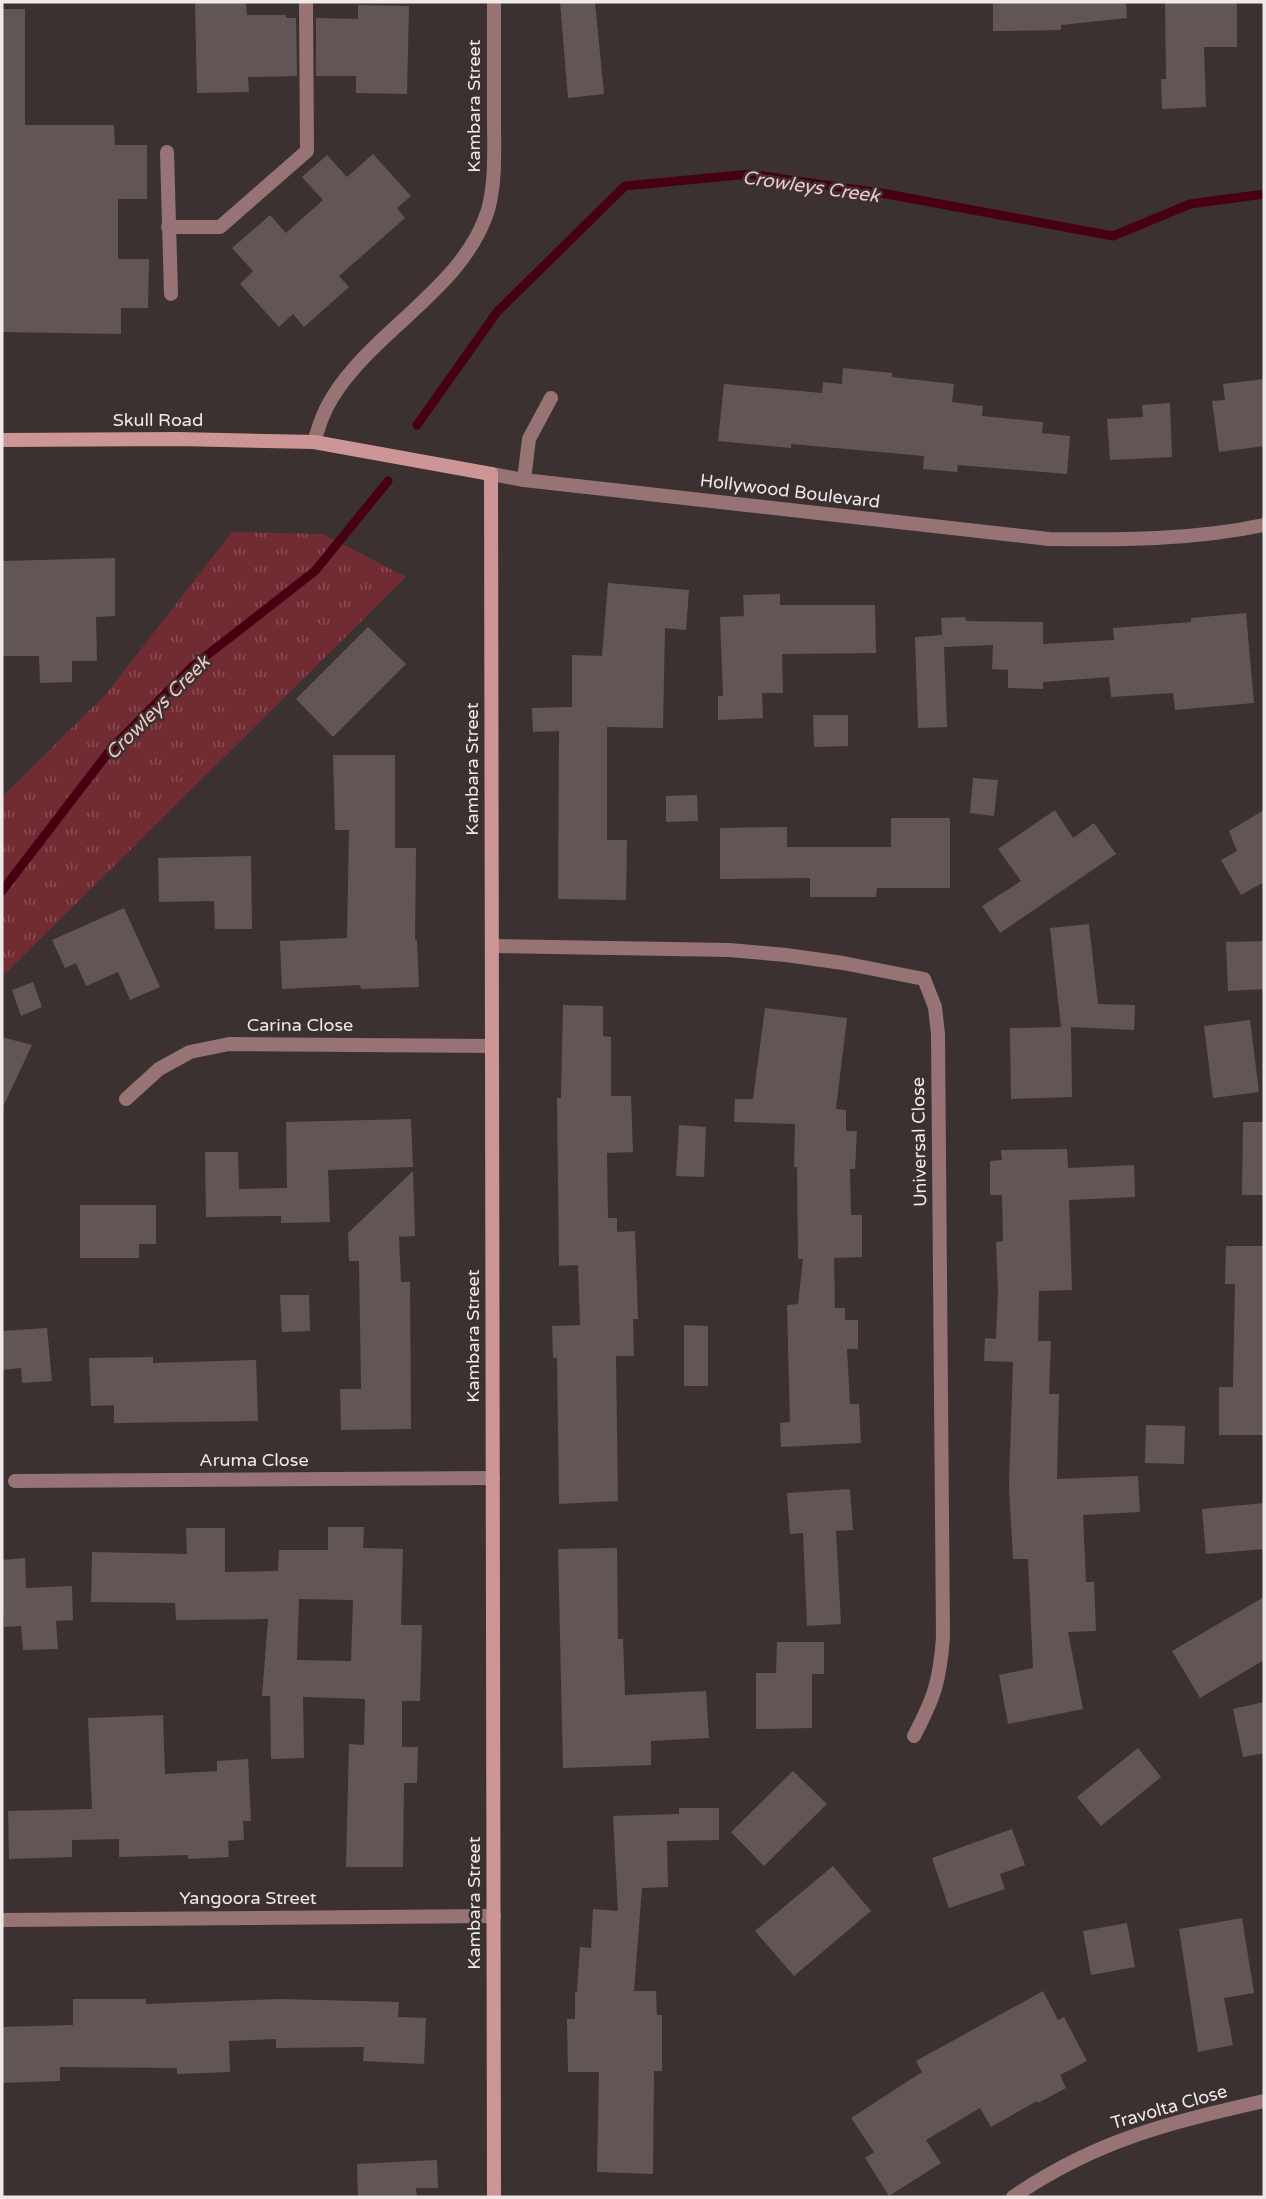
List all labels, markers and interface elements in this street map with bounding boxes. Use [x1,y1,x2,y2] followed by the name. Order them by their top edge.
[463,39,485,173] street label: Kambara Street
[741,166,882,208] water label: Crowleys Creek
[113,409,203,431] street label: Skull Road
[699,469,881,513] street label: Hollywood Boulevard
[101,650,215,764] water label: Crowleys Creek
[461,702,483,836] street label: Kambara Street
[247,1014,353,1036] street label: Carina Close
[907,1077,931,1207] street label: Universal Close
[462,1269,484,1403] street label: Kambara Street
[199,1449,309,1471] street label: Aruma Close
[463,1836,485,1970] street label: Kambara Street
[179,1887,317,1909] street label: Yangoora Street
[1108,2080,1230,2134] street label: Travolta Close

